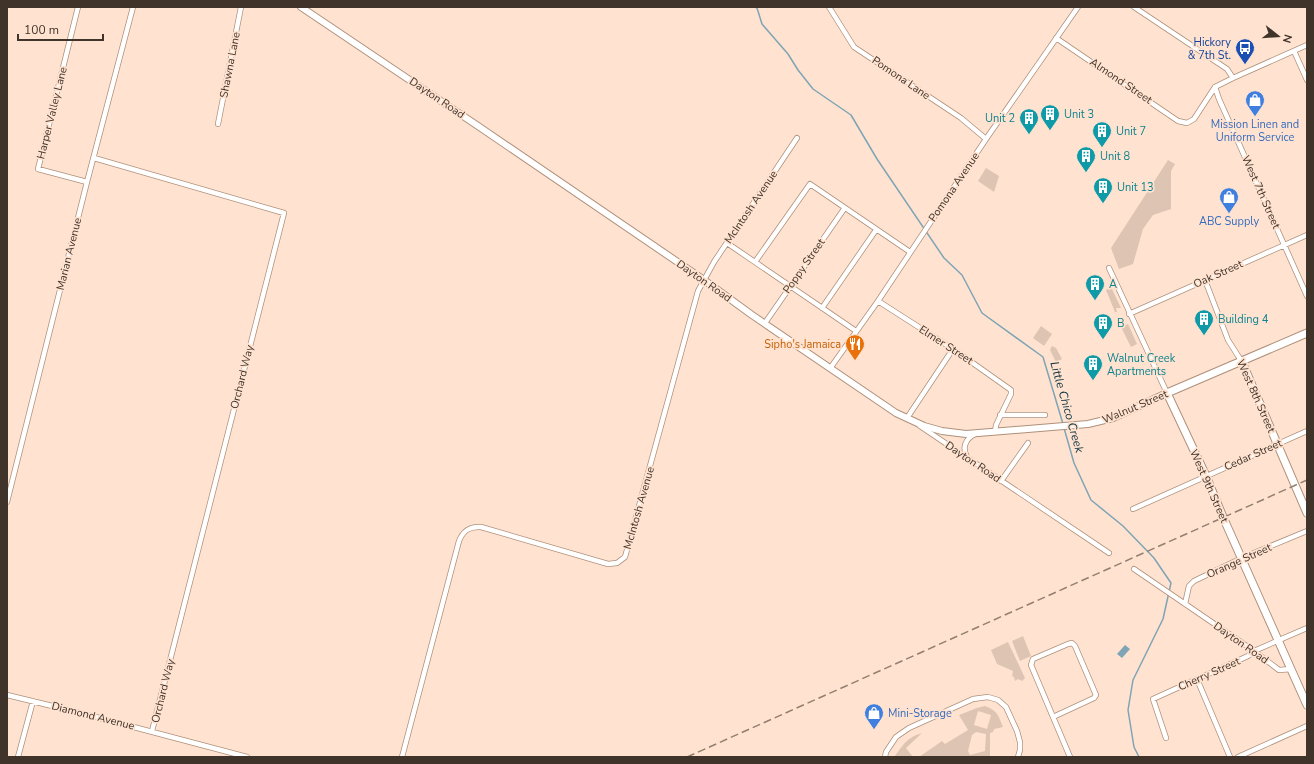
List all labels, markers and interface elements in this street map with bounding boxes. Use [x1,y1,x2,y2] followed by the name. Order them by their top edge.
[18,16,103,42] scale bar
[1258,16,1298,56] north arrow
[24,22,59,38] text: 100 m
[216,31,244,99] street label: Shawna Lane
[1279,33,1295,45] text: N
[1188,35,1231,63] place label: Hickory & 7th St.
[1234,37,1256,65] bus stop icon: Hickory & 7th St.
[869,53,933,103] street label: Pomona Lane
[1087,55,1155,108] street label: Almond Street
[33,65,71,161] street label: Harper Valley Lane
[406,74,468,122] street label: Dayton Road
[1244,89,1266,117] shop icon: Mission Linen and Uniform Service
[1039,103,1061,131] building icon: Unit 3
[1018,107,1040,135] building icon: Unit 2
[1064,107,1094,122] place label: Unit 3
[985,111,1015,126] place label: Unit 2
[1211,117,1299,145] place label: Mission Linen and Uniform Service
[1091,120,1113,148] building icon: Unit 7
[1116,124,1146,139] place label: Unit 7
[1075,145,1097,173] building icon: Unit 8
[925,149,983,225] street label: Pomona Avenue
[1100,149,1130,164] place label: Unit 8
[1238,153,1284,231] street label: West 7th Street
[721,167,781,247] street label: McIntosh Avenue
[1092,176,1114,204] building icon: Unit 13
[1117,180,1154,195] place label: Unit 13
[1218,186,1240,214] shop icon: ABC Supply
[1199,214,1259,229] place label: ABC Supply
[53,216,85,292] street label: Marian Avenue
[779,235,829,297] street label: Poppy Street
[673,256,735,306] street label: Dayton Road
[1191,256,1245,292] street label: Oak Street
[1084,273,1106,301] building icon: A
[1109,277,1117,292] place label: A
[1193,308,1215,336] building icon: Building 4
[1092,312,1114,340] building icon: B
[1218,312,1269,327] place label: Building 4
[1117,316,1124,331] place label: B
[916,322,976,368] street label: Elmer Street
[844,333,866,361] restaurant icon: Sipho's Jamaica
[764,337,841,352] place label: Sipho's Jamaica
[227,343,257,411] street label: Orchard Way
[1107,351,1176,379] place label: Walnut Creek Apartments
[1082,353,1104,381] building icon: Walnut Creek Apartments
[1233,357,1279,435] street label: West 8th Street
[1046,359,1088,456] water label: Little Chico Creek
[1100,386,1170,428] street label: Walnut Street
[1222,436,1284,474] street label: Cedar Street
[942,438,1004,486] street label: Dayton Road
[1186,447,1232,525] street label: West 9th Street
[620,465,658,551] street label: McIntosh Avenue
[1204,540,1274,582] street label: Orange Street
[1210,618,1272,668] street label: Dayton Road
[1176,654,1242,694] street label: Cherry Street
[148,657,178,725] street label: Orchard Way
[50,698,136,734] street label: Diamond Avenue
[863,702,885,730] shop icon: Mini-Storage
[888,706,952,721] place label: Mini-Storage

